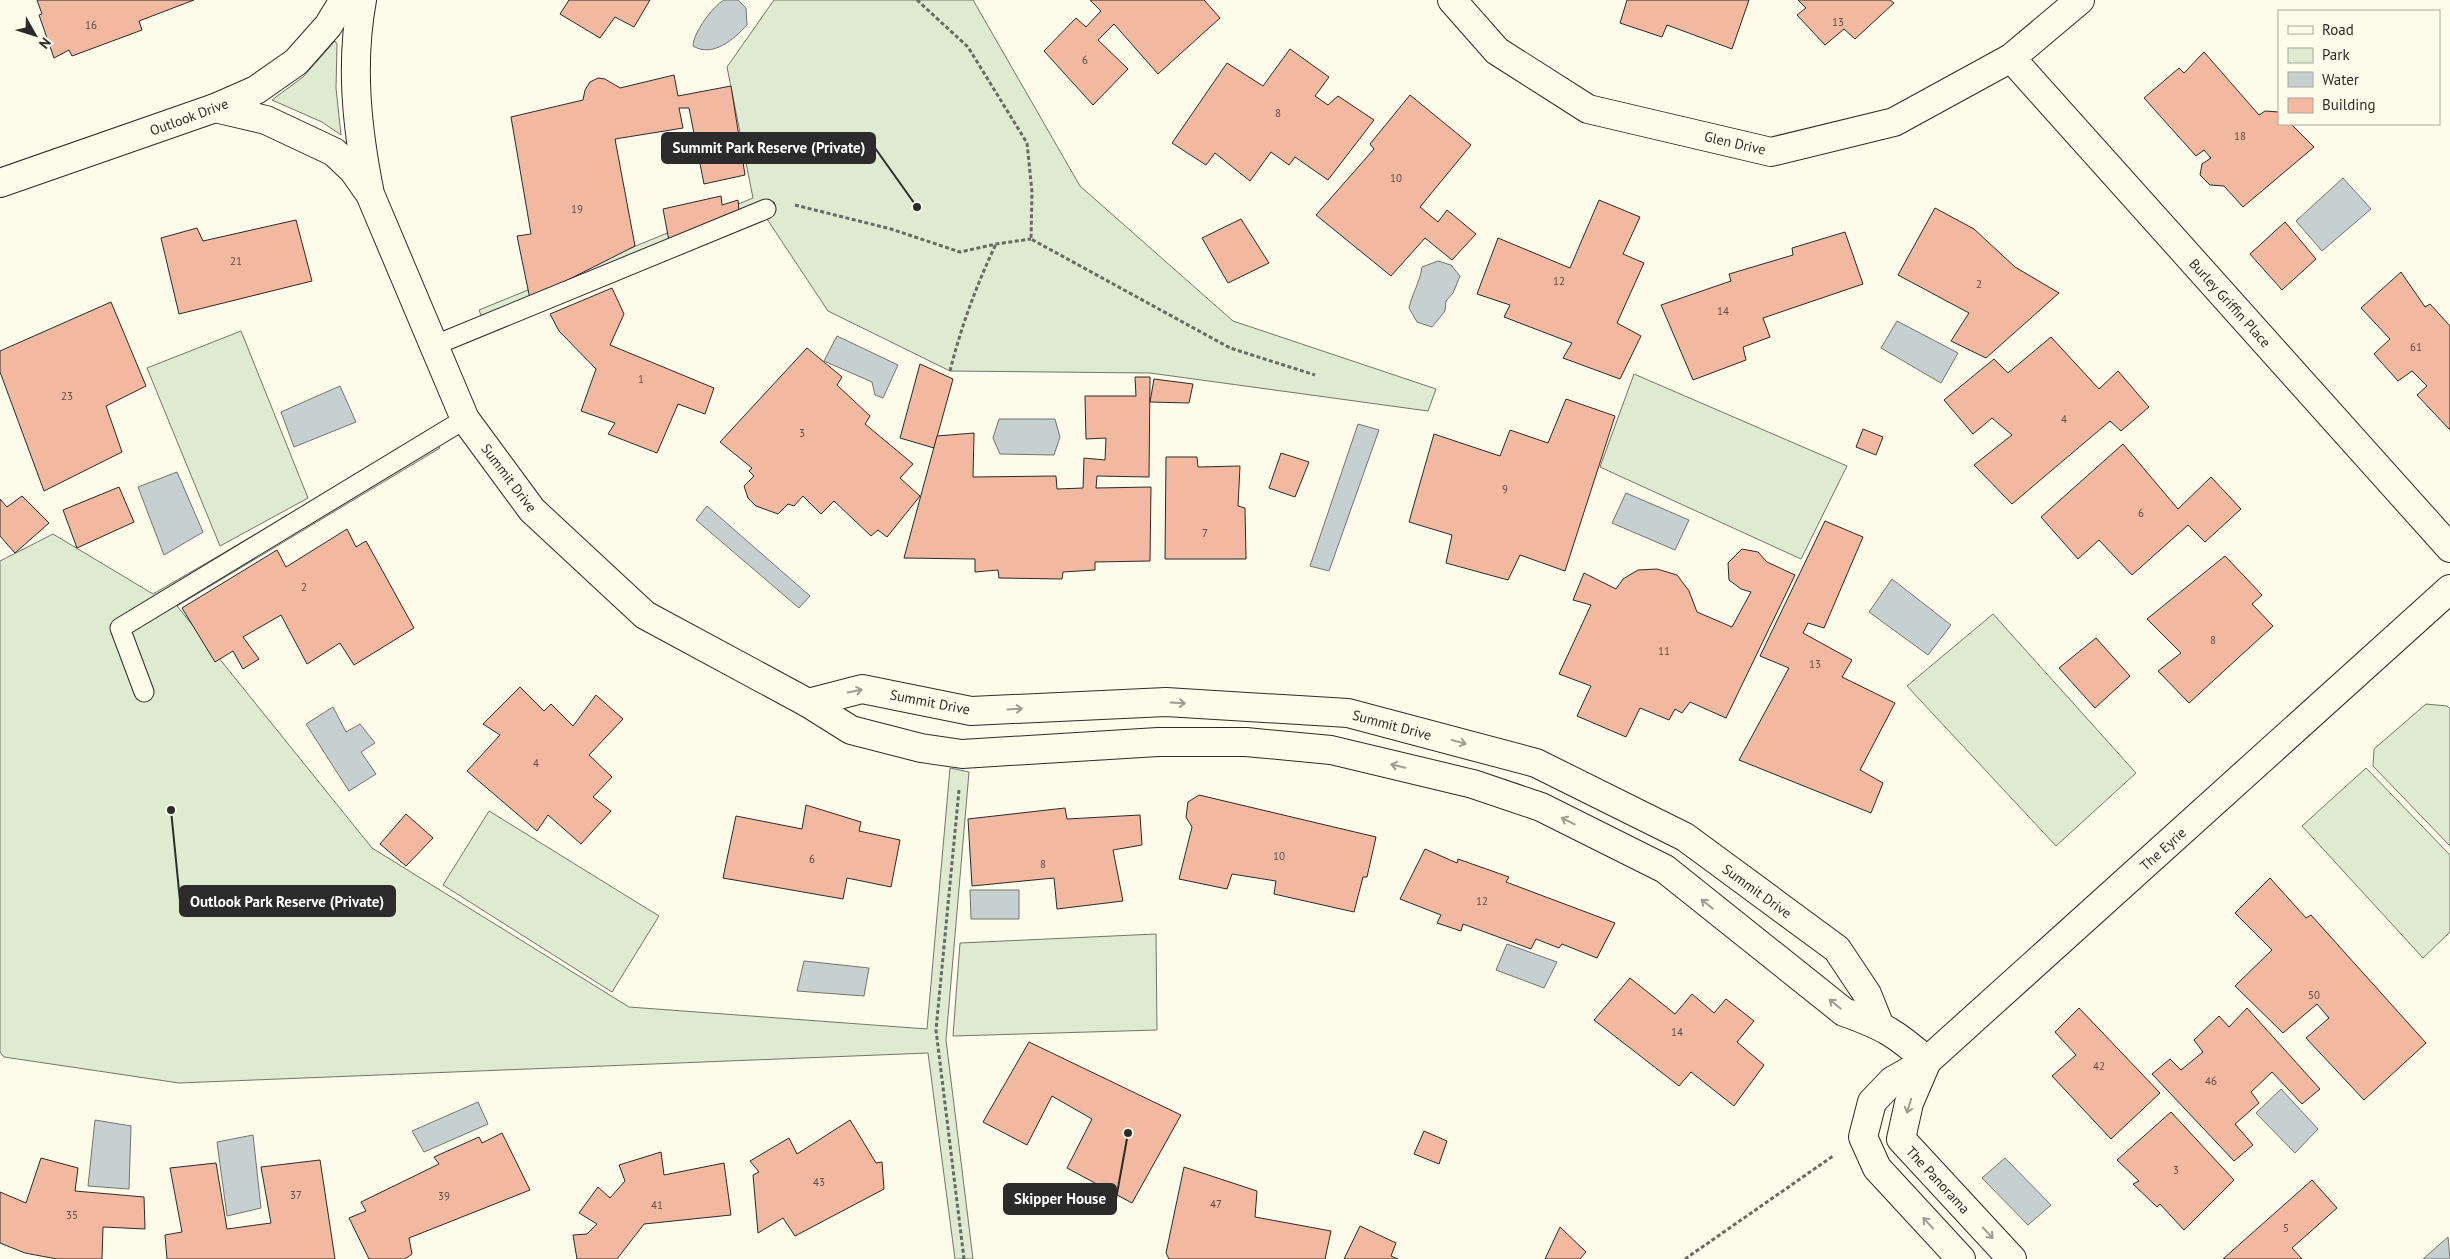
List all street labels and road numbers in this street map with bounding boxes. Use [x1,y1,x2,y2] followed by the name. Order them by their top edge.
[147,94,231,140] street label: Outlook Drive
[1703,127,1767,159] street label: Glen Drive
[2185,255,2275,351] street label: Burley Griffin Place
[477,440,541,516] street label: Summit Drive
[888,685,972,719] street label: Summit Drive
[1350,706,1434,744] street label: Summit Drive
[2136,824,2190,874] street label: The Eyrie
[1719,860,1795,922] street label: Summit Drive
[1902,1143,1974,1218] street label: The Panorama

